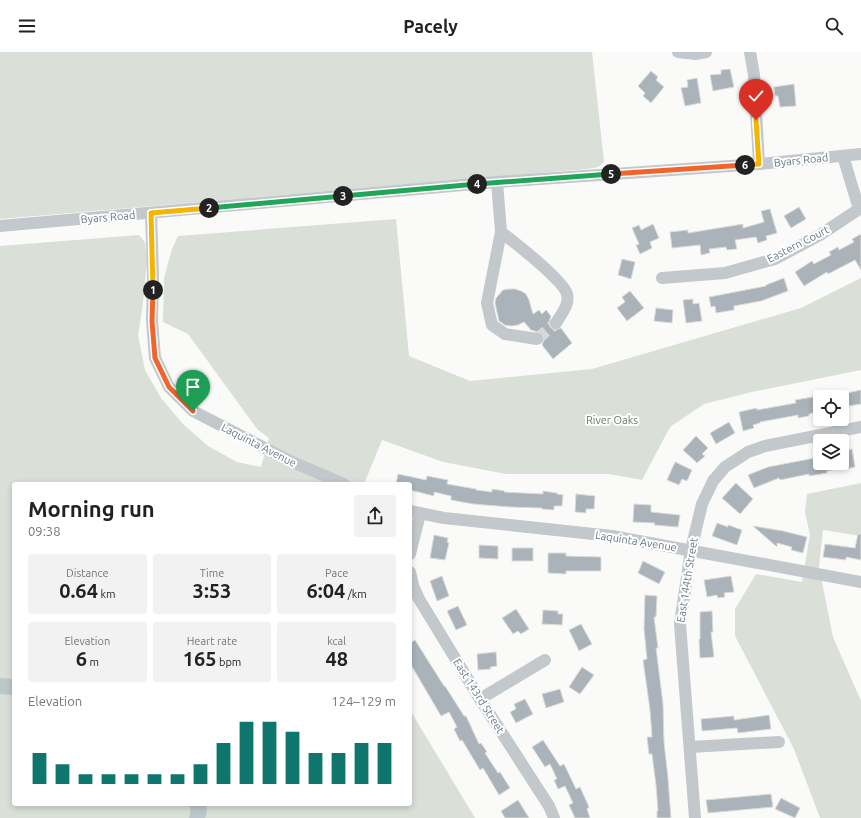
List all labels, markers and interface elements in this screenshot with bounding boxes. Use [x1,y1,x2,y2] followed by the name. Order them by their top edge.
[16,15,38,37] icon: menu
[823,15,845,37] icon: search
[403,16,458,36] text: Pacely
[739,79,773,120] pin
[745,85,767,107] icon: check
[773,151,829,169] street label: Byars Road
[735,155,755,175] pin: 6
[742,159,748,171] text: 6
[601,164,621,184] pin: 5
[608,168,614,180] text: 5
[467,174,487,194] pin: 4
[474,178,480,190] text: 4
[333,186,353,206] pin: 3
[340,190,346,202] text: 3
[199,198,219,218] pin: 2
[206,202,212,214] text: 2
[80,209,136,225] street label: Byars Road
[765,223,832,265] street label: Eastern Court
[143,280,163,300] pin: 1
[150,284,156,296] text: 1
[176,370,210,411] pin
[182,376,204,398] icon: arrive
[813,390,849,470] map controls
[813,390,849,426] button: locate
[586,414,638,426] park label: River Oaks
[220,421,298,469] street label: Laquinta Avenue
[813,434,849,470] button: layers
[354,495,396,537] button: share
[28,496,155,521] text: Morning run
[28,524,61,538] text: 09:38
[594,529,678,553] street label: Laquinta Avenue
[674,536,700,623] street label: East 144th Street
[66,567,109,579] text: Distance
[200,567,224,579] text: Time
[325,567,348,579] text: Pace
[59,579,98,602] text: 0.64
[193,579,231,602] text: 3:53
[306,579,345,602] text: 6:04
[98,588,116,600] text: km
[345,588,367,600] text: /km
[64,635,110,647] text: Elevation
[187,635,237,647] text: Heart rate
[327,635,346,647] text: kcal
[76,647,87,670] text: 6
[183,647,216,670] text: 165
[325,647,348,670] text: 48
[87,656,99,668] text: m
[216,656,241,668] text: bpm
[451,656,507,736] street label: East 143rd Street
[28,694,82,708] text: Elevation
[331,694,396,708] text: 124–129 m

